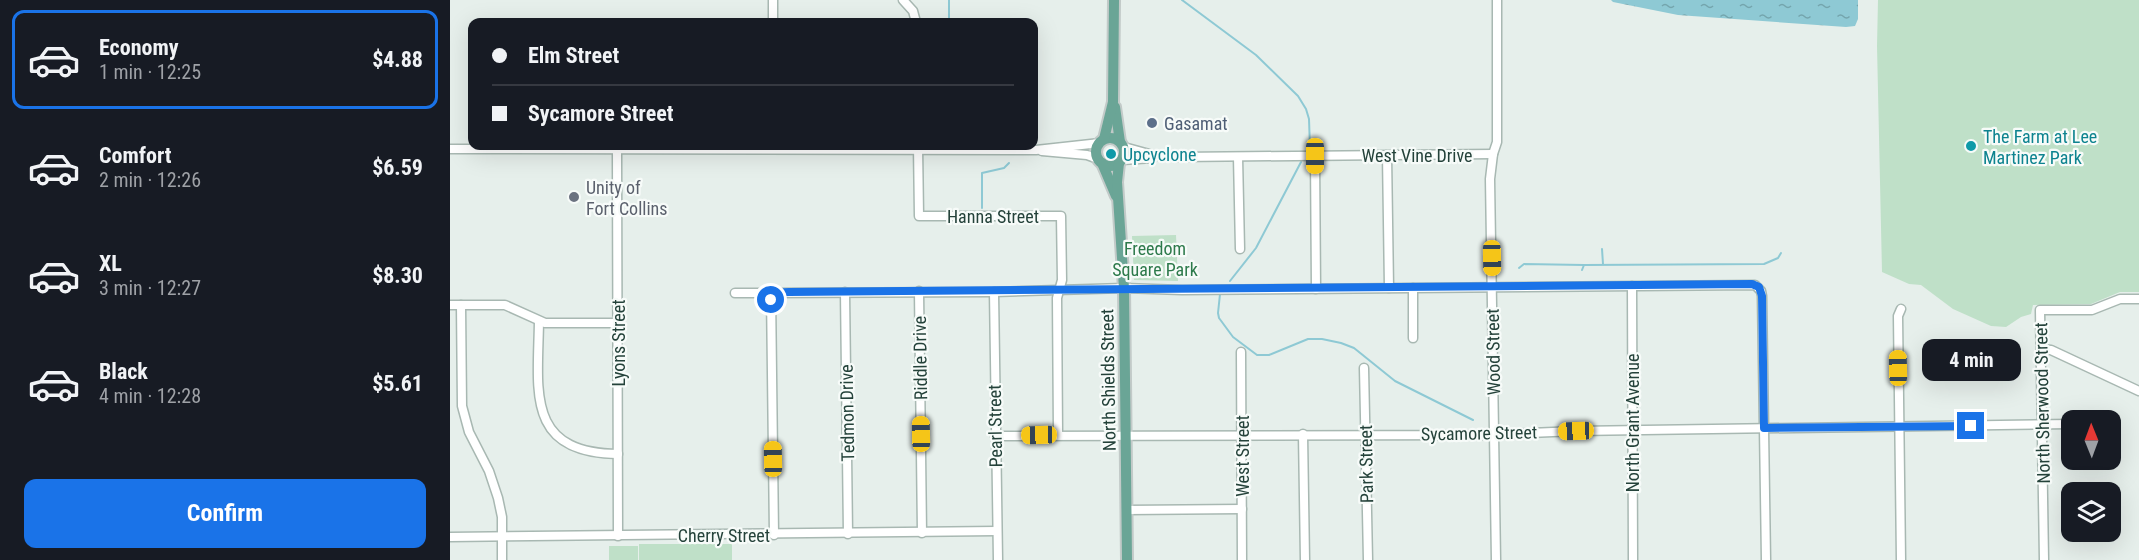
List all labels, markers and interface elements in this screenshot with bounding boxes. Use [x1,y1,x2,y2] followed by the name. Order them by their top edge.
[27,33,81,87] icon: car
[99,35,179,60] text: Economy
[528,43,619,68] text: Elm Street
[372,47,423,72] text: $4.88
[99,60,201,84] text: 1 min · 12:25
[528,101,673,126] text: Sycamore Street
[1164,113,1228,134] place label: Gasamat
[1145,116,1159,130] marker: Gasamat
[1983,126,2097,168] place label: The Farm at Lee Martinez Park
[1306,138,1324,174] car
[1964,139,1978,153] marker: The Farm at Lee Martinez Park
[27,141,81,195] icon: car
[99,143,172,168] text: Comfort
[1123,144,1196,165] place label: Upcyclone
[1362,145,1472,166] street label: West Vine Drive
[1104,147,1118,161] marker: Upcyclone
[372,155,423,180] text: $6.59
[99,168,201,192] text: 2 min · 12:26
[586,177,667,219] place label: Unity of Fort Collins
[567,190,581,204] marker: Unity of Fort Collins
[947,206,1039,227] street label: Hanna Street
[1112,238,1198,280] park label: Freedom Square Park
[1483,240,1501,276] car
[27,249,81,303] icon: car
[99,251,122,276] text: XL
[372,263,423,288] text: $8.30
[99,276,201,300] text: 3 min · 12:27
[757,286,784,313] route start
[608,299,629,387] street label: Lyons Street
[1482,308,1504,396] street label: Wood Street
[1096,309,1120,451] street label: North Shields Street
[909,316,931,400] street label: Riddle Drive
[2030,322,2054,484] street label: North Sherwood Street
[1922,339,2020,381] callout: 4 min
[1949,348,1994,372] text: 4 min
[1889,350,1907,386] car
[1622,354,1643,492] street label: North Grant Avenue
[27,357,81,411] icon: car
[99,359,148,384] text: Black
[836,364,858,462] street label: Tedmon Drive
[372,371,423,396] text: $5.61
[99,384,201,408] text: 4 min · 12:28
[984,384,1006,468] street label: Pearl Street
[2061,410,2121,470] north arrow
[2061,410,2121,542] map controls
[1957,412,1984,439] route end
[1232,415,1253,497] street label: West Street
[912,416,930,452] car
[1421,421,1537,445] street label: Sycamore Street
[1558,421,1594,441] car
[1355,425,1377,503] street label: Park Street
[1021,426,1057,444] car
[764,441,782,477] car
[24,479,426,548] button: Confirm
[2061,482,2121,542] button: layers
[678,525,770,546] street label: Cherry Street

